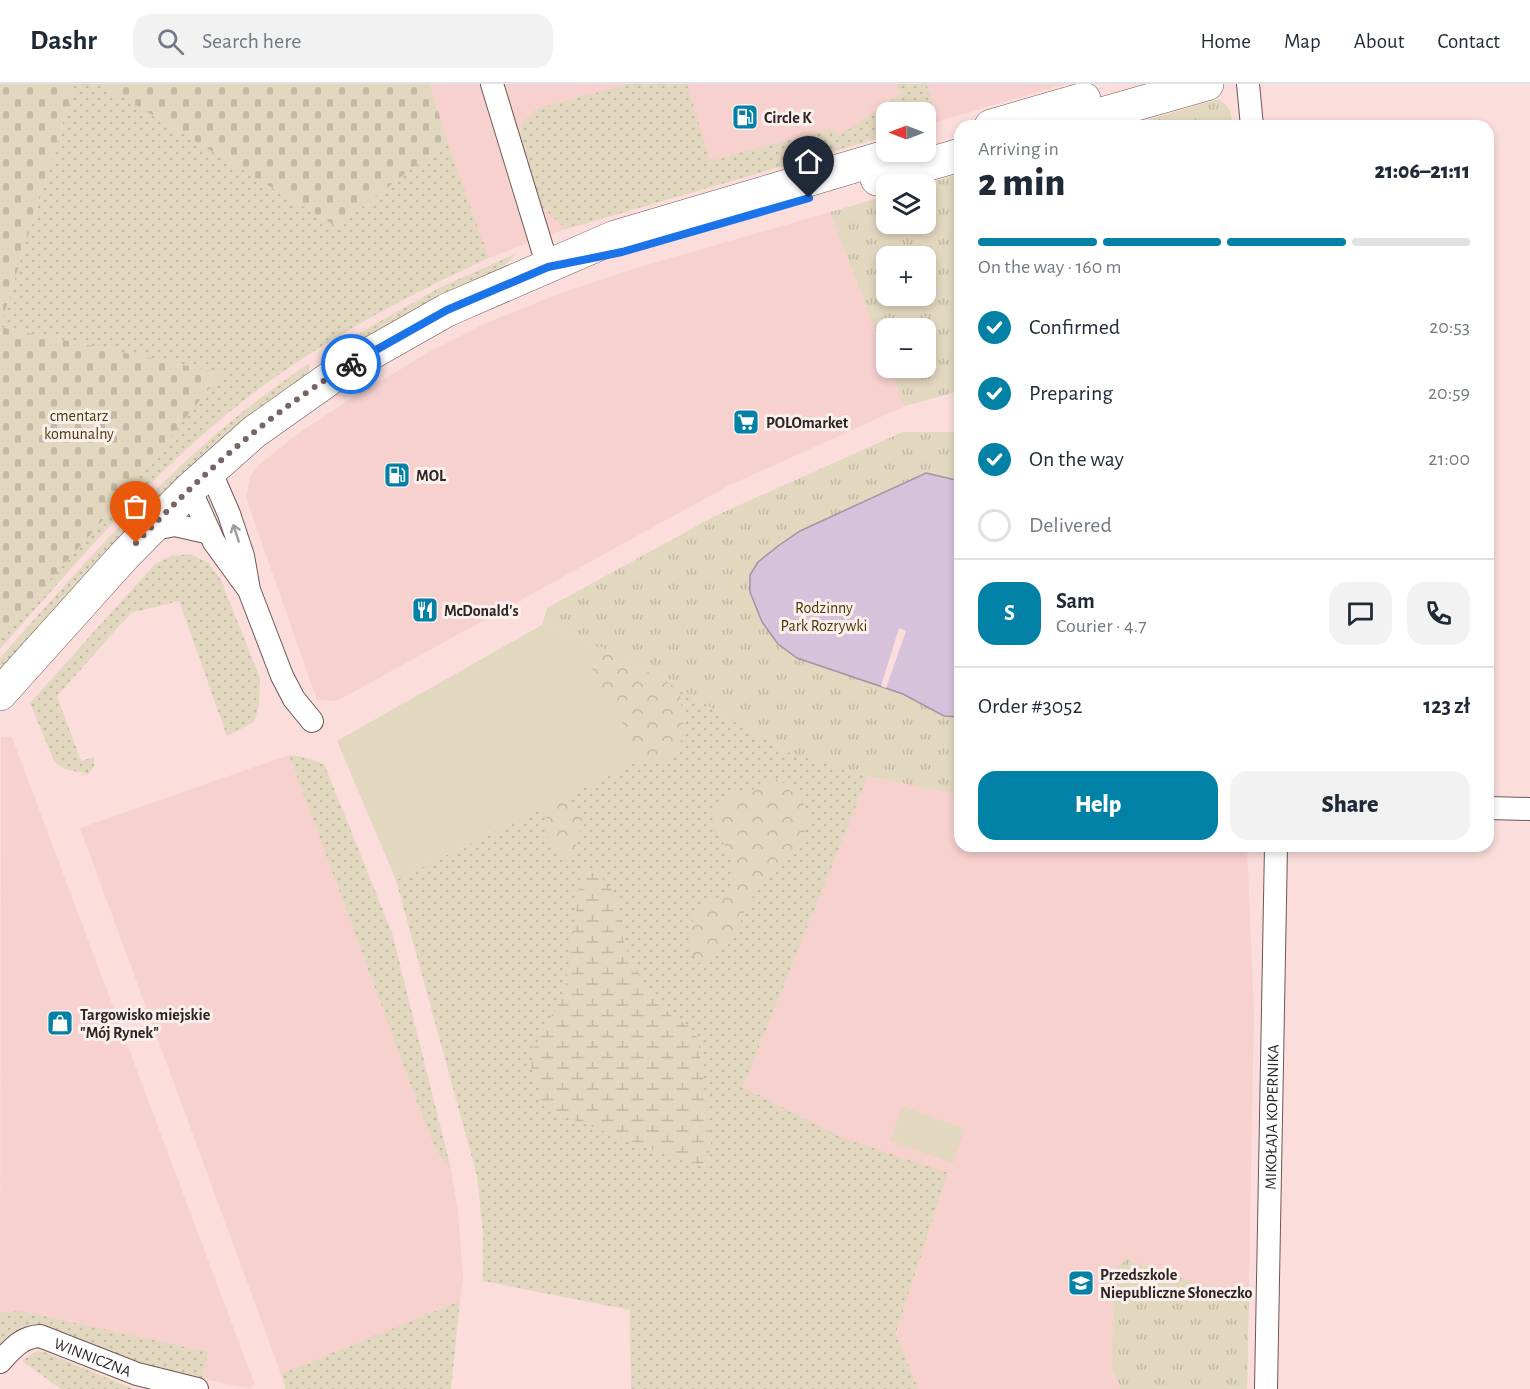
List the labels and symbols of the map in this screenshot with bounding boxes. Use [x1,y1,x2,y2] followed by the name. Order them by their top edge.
[730,102,760,132] fuel station icon: Circle K
[876,102,936,162] north arrow
[764,110,812,126] place label: Circle K
[783,136,834,198] pin
[321,334,381,394] courier
[731,407,761,437] supermarket icon: POLOmarket
[44,408,114,443] park label: cmentarz komunalny
[766,415,849,431] place label: POLOmarket
[382,460,412,490] fuel station icon: MOL
[416,468,446,484] place label: MOL
[110,481,161,543] pin
[229,524,240,543] one-way arrow
[410,595,440,625] restaurant icon: McDonald's
[781,600,867,635] park label: Rodzinny Park Rozrywki
[444,603,519,619] place label: McDonald's
[80,1007,211,1042] place label: Targowisko miejskie "Mój Rynek"
[45,1008,75,1038] shop icon: Targowisko miejskie "Mój Rynek"
[1263,1044,1281,1190] street label: MIKOŁAJA KOPERNIKA
[1100,1267,1253,1301] place label: Przedszkole Niepubliczne Słoneczko
[1066,1268,1096,1298] school or university icon: Przedszkole Niepubliczne Słoneczko
[52,1335,133,1380] street label: WINNICZNA

